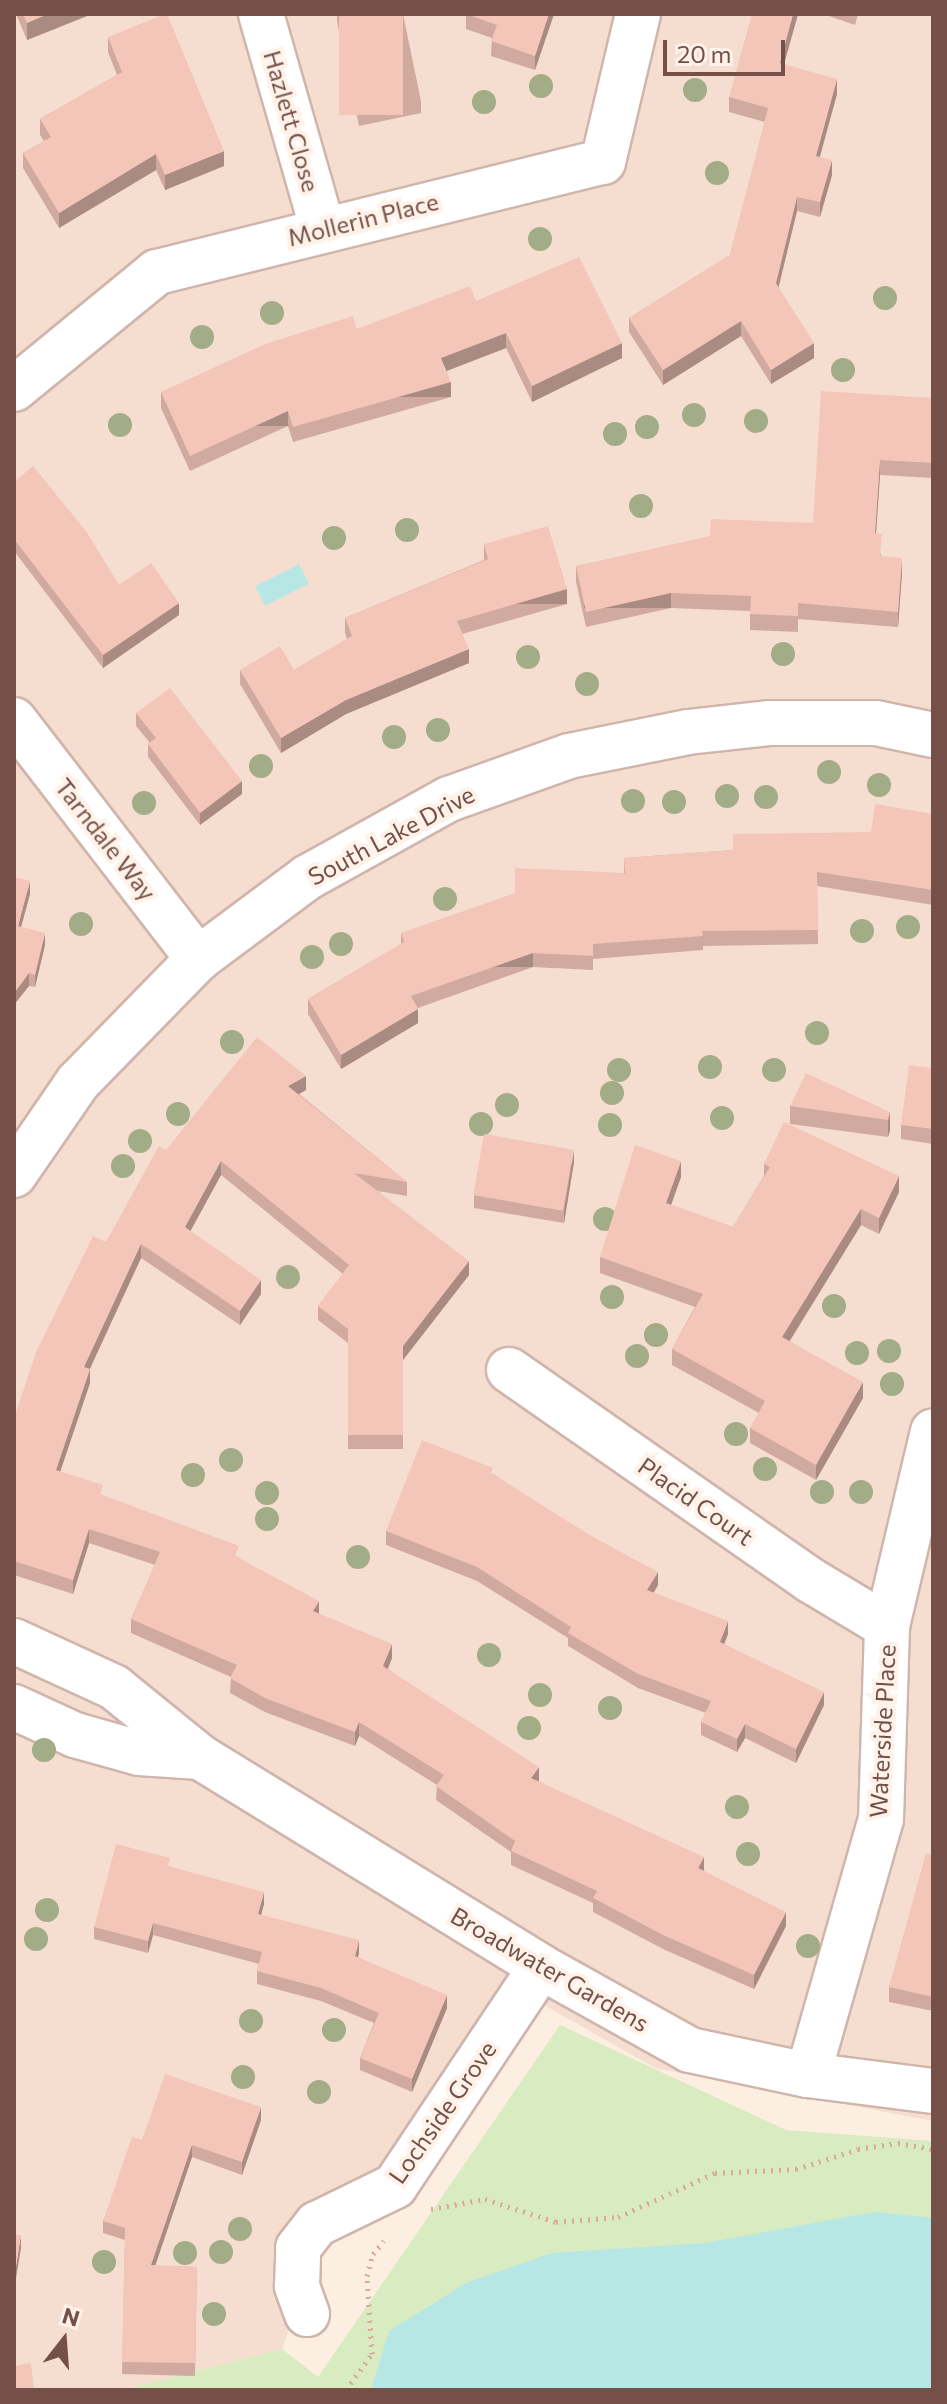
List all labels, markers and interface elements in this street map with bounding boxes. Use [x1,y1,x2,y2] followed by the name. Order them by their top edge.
[667,24,789,74] scale bar
[677,39,731,68] text: 20 m
[258,47,326,195] street label: Hazlett Close
[285,186,441,252] street label: Mollerin Place
[49,772,163,906] street label: Tarndale Way
[303,779,479,891] street label: South Lake Drive
[633,1451,759,1551] street label: Placid Court
[863,1644,901,1818] street label: Waterside Place
[446,1901,654,2037] street label: Broadwater Gardens
[382,2035,502,2189] street label: Lochside Grove
[24,2300,104,2380] north arrow
[59,2301,83,2332] text: N

